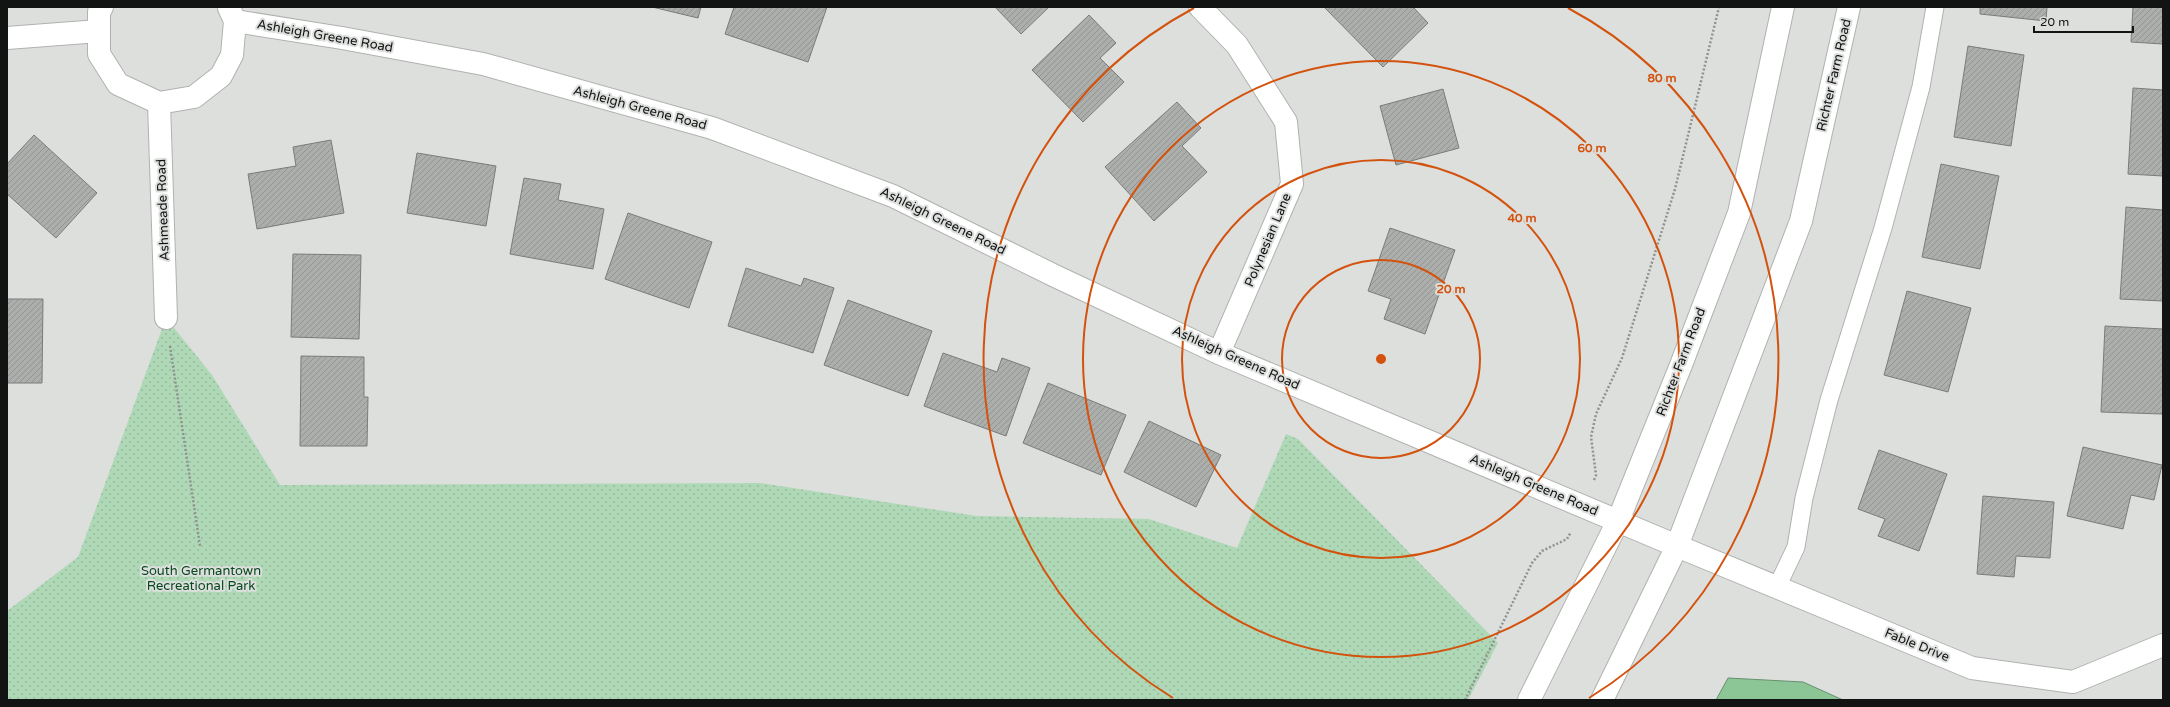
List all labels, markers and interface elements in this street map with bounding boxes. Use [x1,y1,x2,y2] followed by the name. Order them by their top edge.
[2034,8,2133,34] scale bar
[2040,15,2069,29] text: 20 m
[256,16,394,56] street label: Ashleigh Greene Road
[1813,17,1855,133] street label: Richter Farm Road
[1647,71,1677,85] text: 80 m
[571,82,709,134] street label: Ashleigh Greene Road
[1577,141,1607,155] text: 60 m
[153,159,173,261] street label: Ashmeade Road
[878,184,1008,258] street label: Ashleigh Greene Road
[1241,191,1295,289] street label: Polynesian Lane
[1507,211,1537,225] text: 40 m
[1436,282,1466,296] text: 20 m
[1653,305,1709,419] street label: Richter Farm Road
[1170,323,1302,393] street label: Ashleigh Greene Road
[1374,352,1388,366] centre of rings
[1467,451,1601,519] street label: Ashleigh Greene Road
[141,563,261,594] park label: South Germantown Recreational Park
[1882,625,1952,665] street label: Fable Drive

